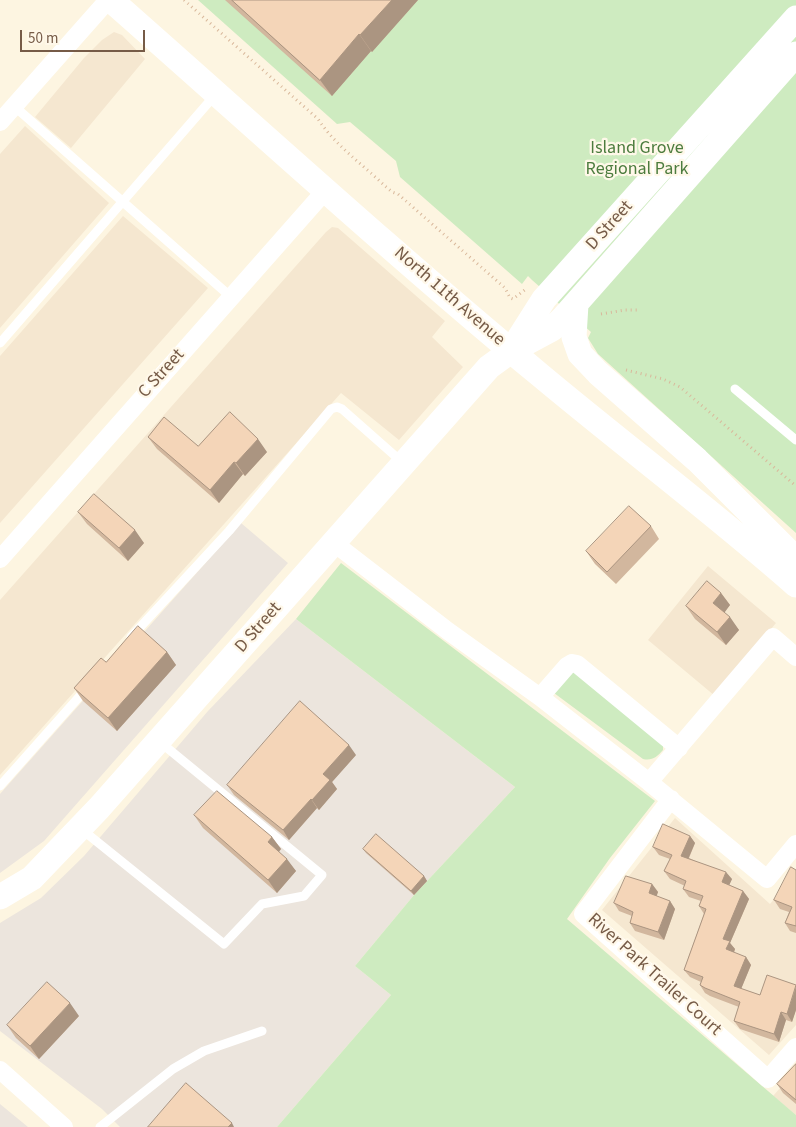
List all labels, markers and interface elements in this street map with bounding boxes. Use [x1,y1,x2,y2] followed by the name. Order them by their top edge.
[22,20,148,52] scale bar
[28,28,58,49] text: 50 m
[586,138,688,180] park label: Island Grove Regional Park
[582,197,638,255] street label: D Street
[389,243,509,351] street label: North 11th Avenue
[134,345,190,403] street label: C Street
[231,598,287,658] street label: D Street
[583,909,725,1041] street label: River Park Trailer Court

